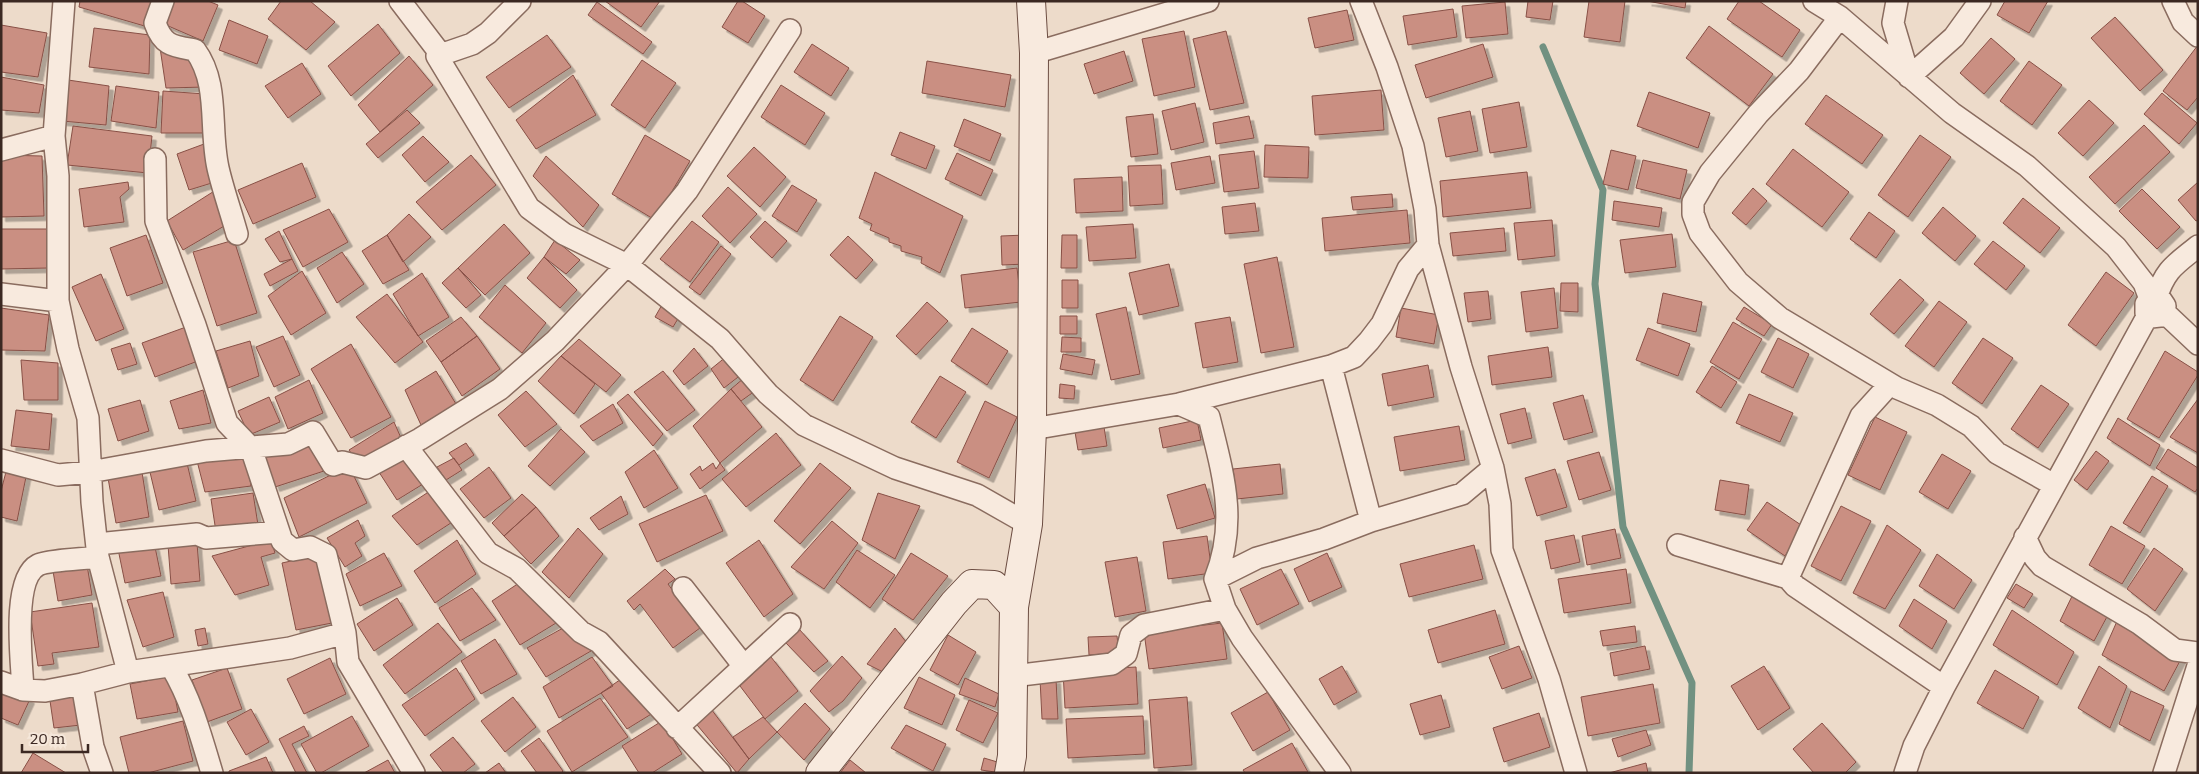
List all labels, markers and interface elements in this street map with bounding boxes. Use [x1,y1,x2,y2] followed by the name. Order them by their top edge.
[22,722,89,754] scale bar
[30,730,66,748] text: 20 m

